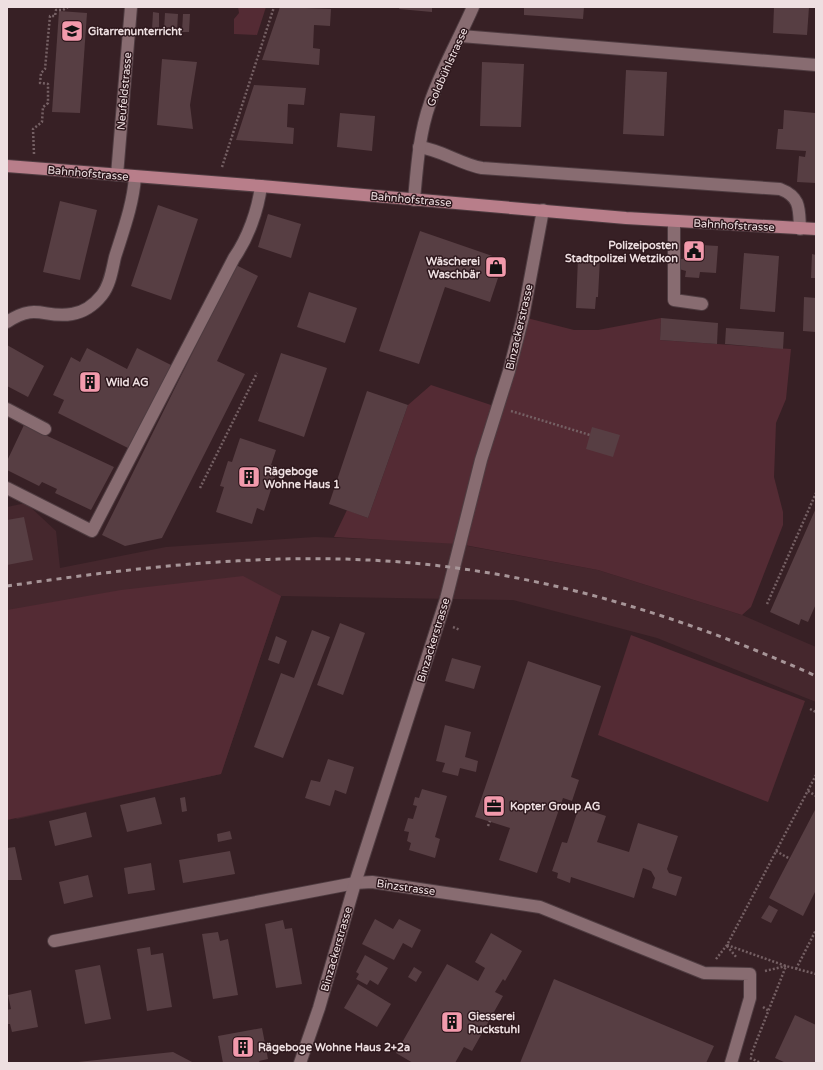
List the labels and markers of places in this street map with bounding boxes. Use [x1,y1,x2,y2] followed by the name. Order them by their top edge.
[59,18,85,44] school or university icon: Gitarrenunterricht
[88,25,183,38] place label: Gitarrenunterricht
[681,238,707,264] public building icon: Polizeiposten Stadtpolizei Wetzikon
[565,239,678,266] place label: Polizeiposten Stadtpolizei Wetzikon
[483,254,509,280] shop icon: Wäscherei Waschbär
[426,255,481,281] place label: Wäscherei Waschbär
[77,369,103,395] building icon: Wild AG
[106,376,149,389] place label: Wild AG
[236,464,262,490] building icon: Rägeboge Wohne Haus 1
[264,465,340,491] place label: Rägeboge Wohne Haus 1
[481,793,507,819] office icon: Kopter Group AG
[510,800,600,814] place label: Kopter Group AG
[439,1009,465,1035] building icon: Giesserei Ruckstuhl
[468,1010,520,1036] place label: Giesserei Ruckstuhl
[230,1034,256,1060] building icon: Rägeboge Wohne Haus 2+2a
[258,1041,410,1055] place label: Rägeboge Wohne Haus 2+2a

